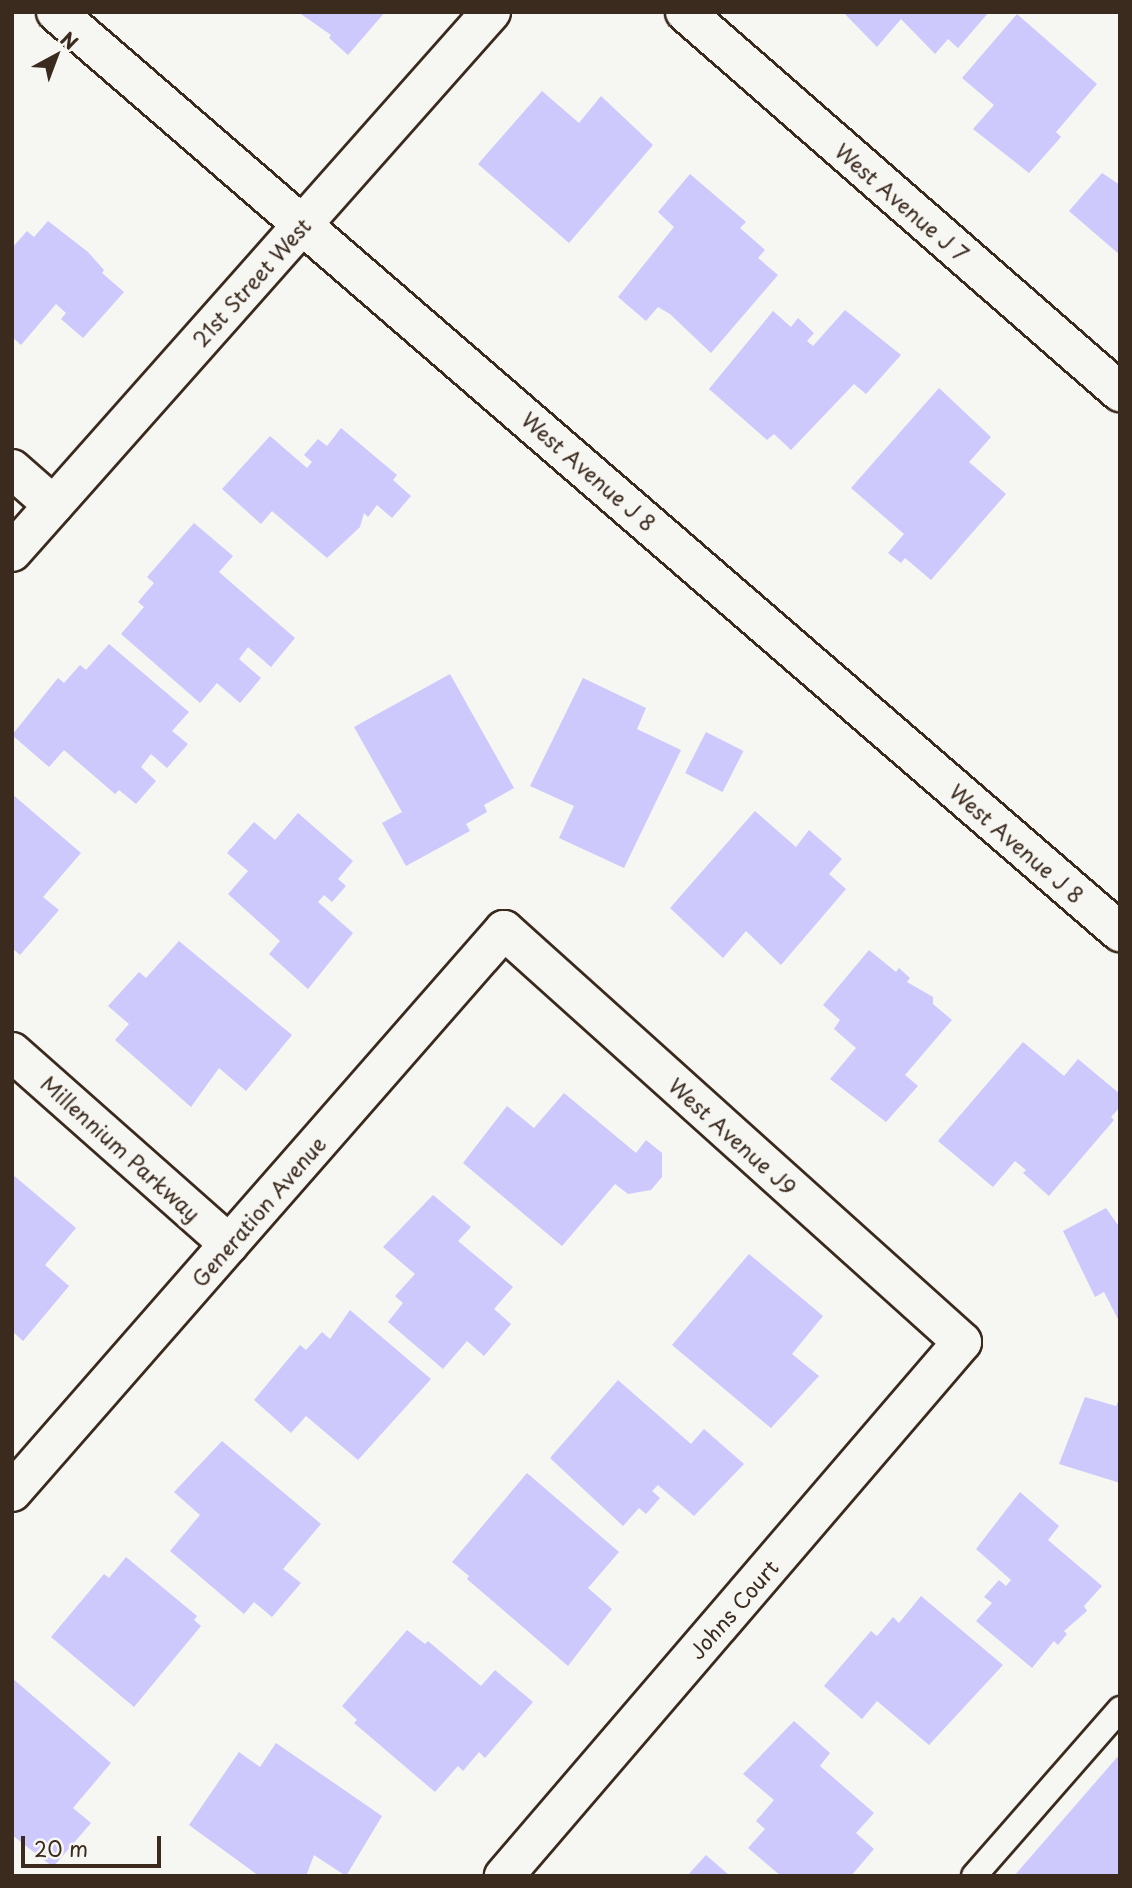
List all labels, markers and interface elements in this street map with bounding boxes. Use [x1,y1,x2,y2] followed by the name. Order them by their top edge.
[21,21,91,91] north arrow
[55,25,85,56] text: N
[831,138,973,266] street label: West Avenue J 7
[186,211,316,353] street label: 21st Street West
[518,407,660,535] street label: West Avenue J 8
[946,779,1088,907] street label: West Avenue J 8
[36,1069,206,1227] street label: Millennium Parkway
[665,1073,801,1199] street label: West Avenue J9
[186,1131,330,1291] street label: Generation Avenue
[683,1554,783,1664] street label: Johns Court
[24,1822,164,1866] scale bar
[34,1832,88,1864] text: 20 m

